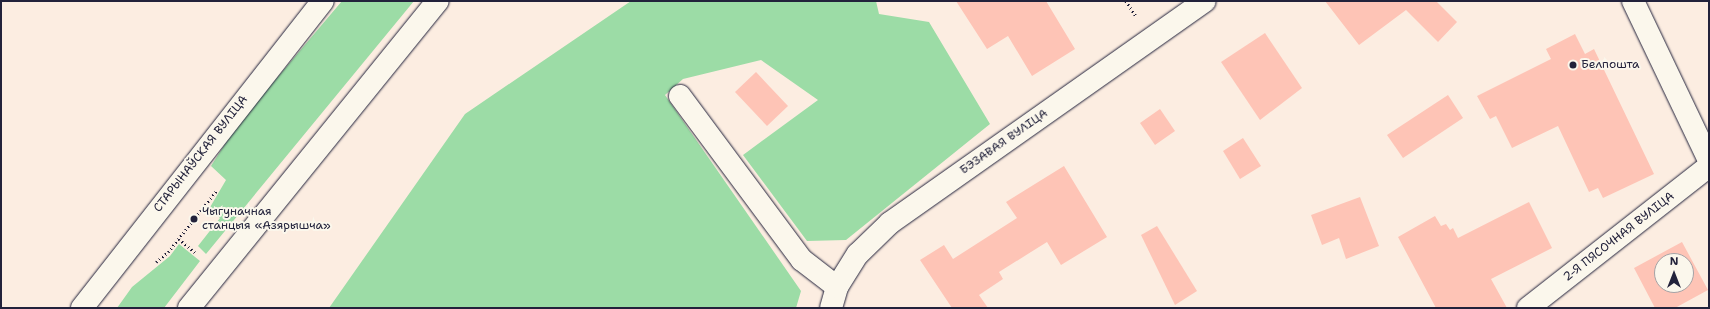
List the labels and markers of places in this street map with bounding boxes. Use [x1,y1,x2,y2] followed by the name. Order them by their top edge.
[1581,58,1640,72] place label: Белпошта
[1568,60,1578,70] marker: Белпошта
[202,205,331,233] place label: Чыгуначная станцыя «Азярышча»
[189,214,199,224] marker: Чыгуначная станцыя «Азярышча»

